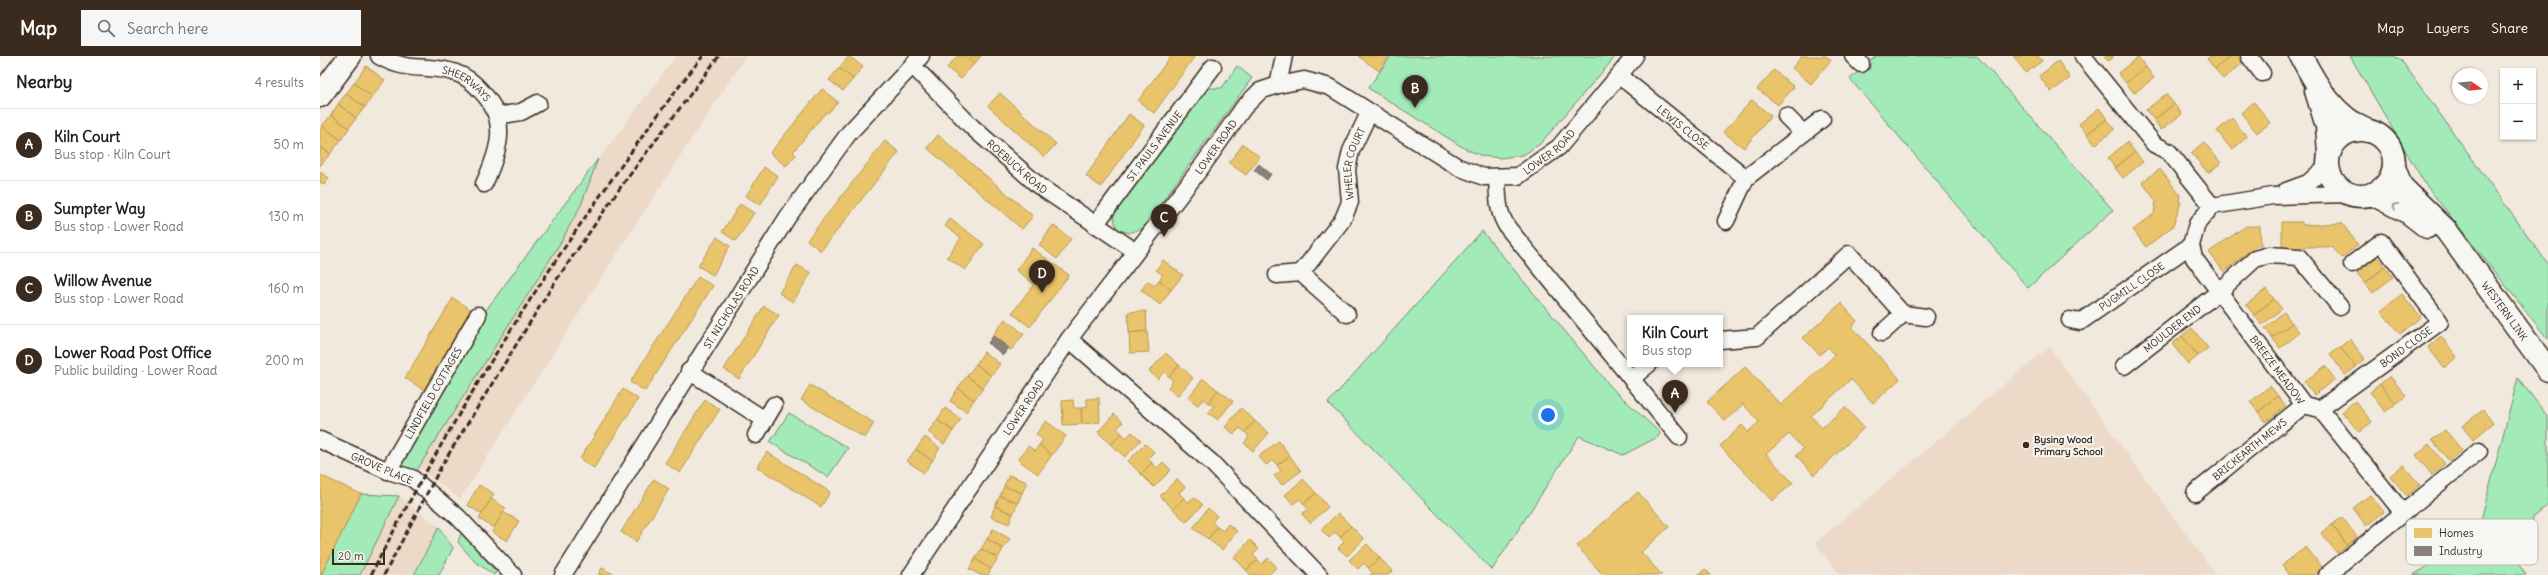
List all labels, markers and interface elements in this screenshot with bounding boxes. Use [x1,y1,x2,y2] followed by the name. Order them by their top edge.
[81,10,361,46] search box
[20,16,57,40] text: Map
[95,17,117,39] icon: search
[127,19,208,38] text: Search here
[2377,19,2404,37] text: Map
[2426,19,2469,37] text: Layers
[2491,19,2528,37] text: Share
[441,63,494,105] street label: SHEERWAYS
[2452,68,2488,104] north arrow
[2500,68,2536,140] map controls
[2500,68,2536,104] button: +
[16,71,72,93] text: Nearby
[255,74,304,91] text: 4 results
[1402,75,1428,108] pin: B
[1654,102,1712,152] street label: LEWIS CLOSE
[2500,104,2536,140] button: −
[1124,108,1185,184] street label: ST. PAULS AVENUE
[1192,117,1240,177] street label: LOWER ROAD
[1341,126,1368,200] street label: WHELER COURT
[54,127,120,146] text: Kiln Court
[1521,127,1578,177] street label: LOWER ROAD
[25,136,33,153] text: A
[273,136,304,153] text: 50 m
[984,137,1050,197] street label: ROEBUCK ROAD
[54,146,171,163] text: Bus stop · Kiln Court
[54,199,146,218] text: Sumpter Way
[2392,203,2400,211] one-way arrow
[1151,204,1177,237] pin: C
[25,208,33,225] text: B
[268,208,304,225] text: 130 m
[54,218,184,235] text: Bus stop · Lower Road
[2097,259,2167,314] street label: PUGMILL CLOSE
[1029,260,1055,293] pin: D
[701,264,762,351] street label: ST. NICHOLAS ROAD
[54,271,152,290] text: Willow Avenue
[2478,279,2531,344] street label: WESTERN LINK
[25,280,33,297] text: C
[268,280,304,297] text: 160 m
[54,290,184,307] text: Bus stop · Lower Road
[2141,302,2204,355] street label: MOULDER END
[1627,315,1723,367] popup
[1642,323,1708,342] text: Kiln Court
[2377,324,2435,371] street label: BOND CLOSE
[2247,333,2307,407] street label: BREEZE MEADOW
[1642,342,1692,359] text: Bus stop
[54,343,212,362] text: Lower Road Post Office
[402,345,465,441] street label: LINDFIELD COTTAGES
[24,352,34,369] text: D
[265,352,304,369] text: 200 m
[54,362,217,379] text: Public building · Lower Road
[1001,377,1047,438] street label: LOWER ROAD
[1662,380,1688,413] pin: A
[1538,405,1558,425] your location
[2210,415,2290,483] street label: BRICKEARTH MEWS
[2034,433,2103,458] place label: Bysing Wood Primary School
[2021,440,2031,450] marker: Bysing Wood Primary School
[349,450,415,487] street label: GROVE PLACE
[2406,519,2538,565] legend
[2439,526,2474,540] text: Homes
[2439,544,2482,558] text: Industry
[332,547,385,566] scale bar
[338,549,364,563] text: 20 m

